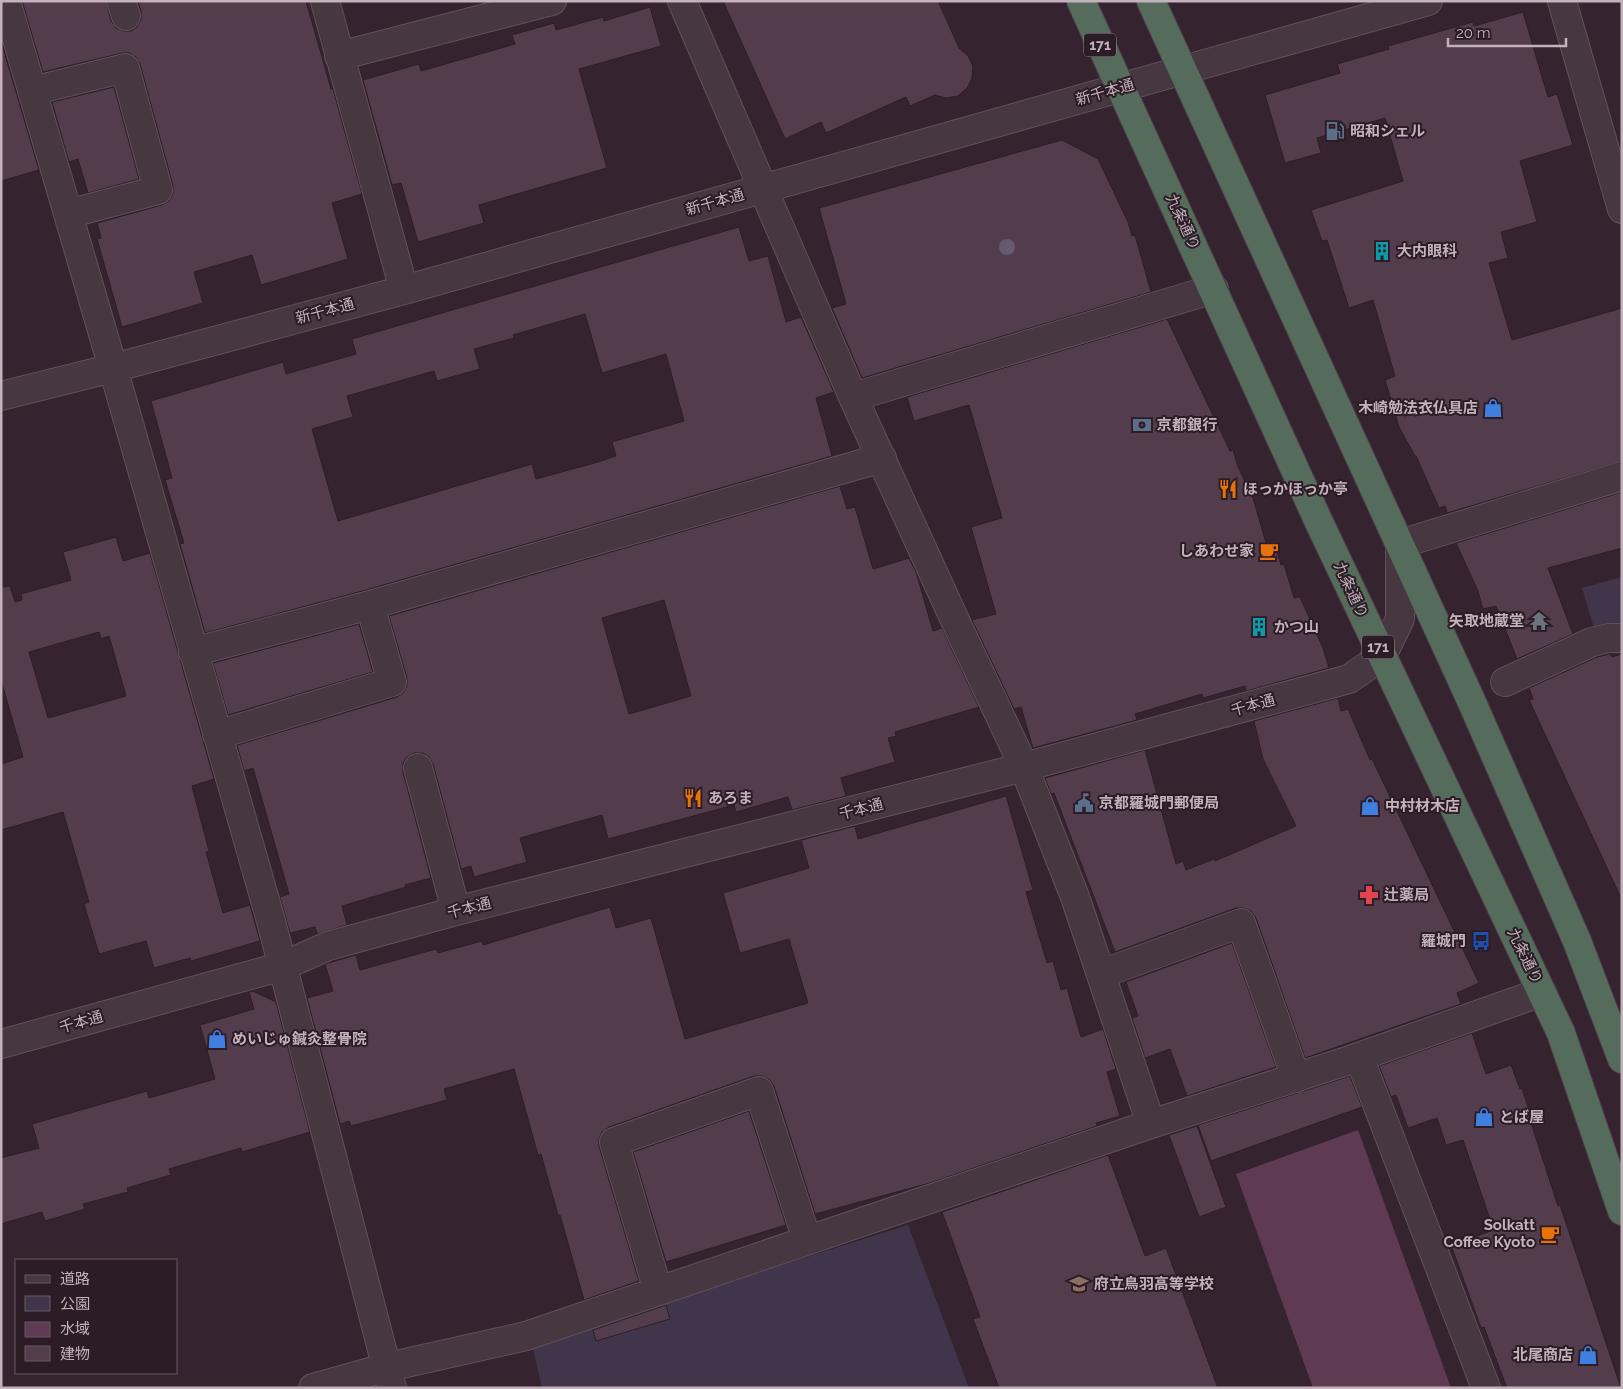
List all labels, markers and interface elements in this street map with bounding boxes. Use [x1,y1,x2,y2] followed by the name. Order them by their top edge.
[1448,15,1566,47] scale bar
[1456,24,1491,42] text: 20 m
[1084,34,1116,56] road number: 171
[1074,75,1136,109] street label: 新千本通
[1324,120,1346,142] fuel station icon: 昭和シェル
[1350,122,1425,140] place label: 昭和シェル
[684,185,746,219] street label: 新千本通
[1162,191,1204,253] street label: 九条通り
[1371,240,1393,262] building icon: 大内眼科
[1397,242,1457,260] place label: 大内眼科
[294,295,356,327] street label: 新千本通
[1482,397,1504,419] shop icon: 木崎勉法衣仏具店
[1358,399,1478,417] place label: 木崎勉法衣仏具店
[1131,414,1153,436] bank icon: 京都銀行
[1157,416,1217,434] place label: 京都銀行
[1217,478,1239,500] restaurant icon: ほっかほっか亭
[1243,480,1348,498] place label: ほっかほっか亭
[1258,540,1280,562] cafe icon: しあわせ家
[1179,542,1254,560] place label: しあわせ家
[1330,559,1372,621] street label: 九条通り
[1528,610,1550,632] temple icon: 矢取地蔵堂
[1449,612,1524,630] place label: 矢取地蔵堂
[1248,616,1270,638] building icon: かつ山
[1274,618,1319,636] place label: かつ山
[1362,636,1394,659] road number: 171
[1229,690,1277,720] street label: 千本通
[682,787,704,809] restaurant icon: あろま
[708,789,753,807] place label: あろま
[1073,792,1095,814] public building icon: 京都羅城門郵便局
[1099,794,1219,812] place label: 京都羅城門郵便局
[837,795,885,823] street label: 千本通
[1359,795,1381,817] shop icon: 中村材木店
[1385,797,1460,815] place label: 中村材木店
[1358,884,1380,906] pharmacy icon: 辻薬局
[1384,886,1429,904] place label: 辻薬局
[445,894,493,922] street label: 千本通
[1504,925,1546,987] street label: 九条通り
[1470,930,1492,952] bus stop icon: 羅城門
[1421,932,1466,950] place label: 羅城門
[57,1007,105,1037] street label: 千本通
[206,1028,228,1050] shop icon: めいじゅ鍼灸整骨院
[232,1030,367,1048] place label: めいじゅ鍼灸整骨院
[1473,1106,1495,1128] shop icon: とば屋
[1499,1108,1544,1126] place label: とば屋
[1443,1216,1535,1251] place label: Solkatt Coffee Kyoto
[1539,1223,1561,1245] cafe icon: Solkatt Coffee Kyoto
[15,1259,178,1374] legend
[60,1270,90,1288] text: 道路
[1068,1273,1090,1295] school or university icon: 府立鳥羽高等学校
[1094,1275,1214,1293] place label: 府立鳥羽高等学校
[60,1295,90,1313] text: 公園
[60,1320,90,1338] text: 水域
[1577,1344,1599,1366] shop icon: 北尾商店
[60,1345,90,1363] text: 建物
[1513,1346,1573,1364] place label: 北尾商店

